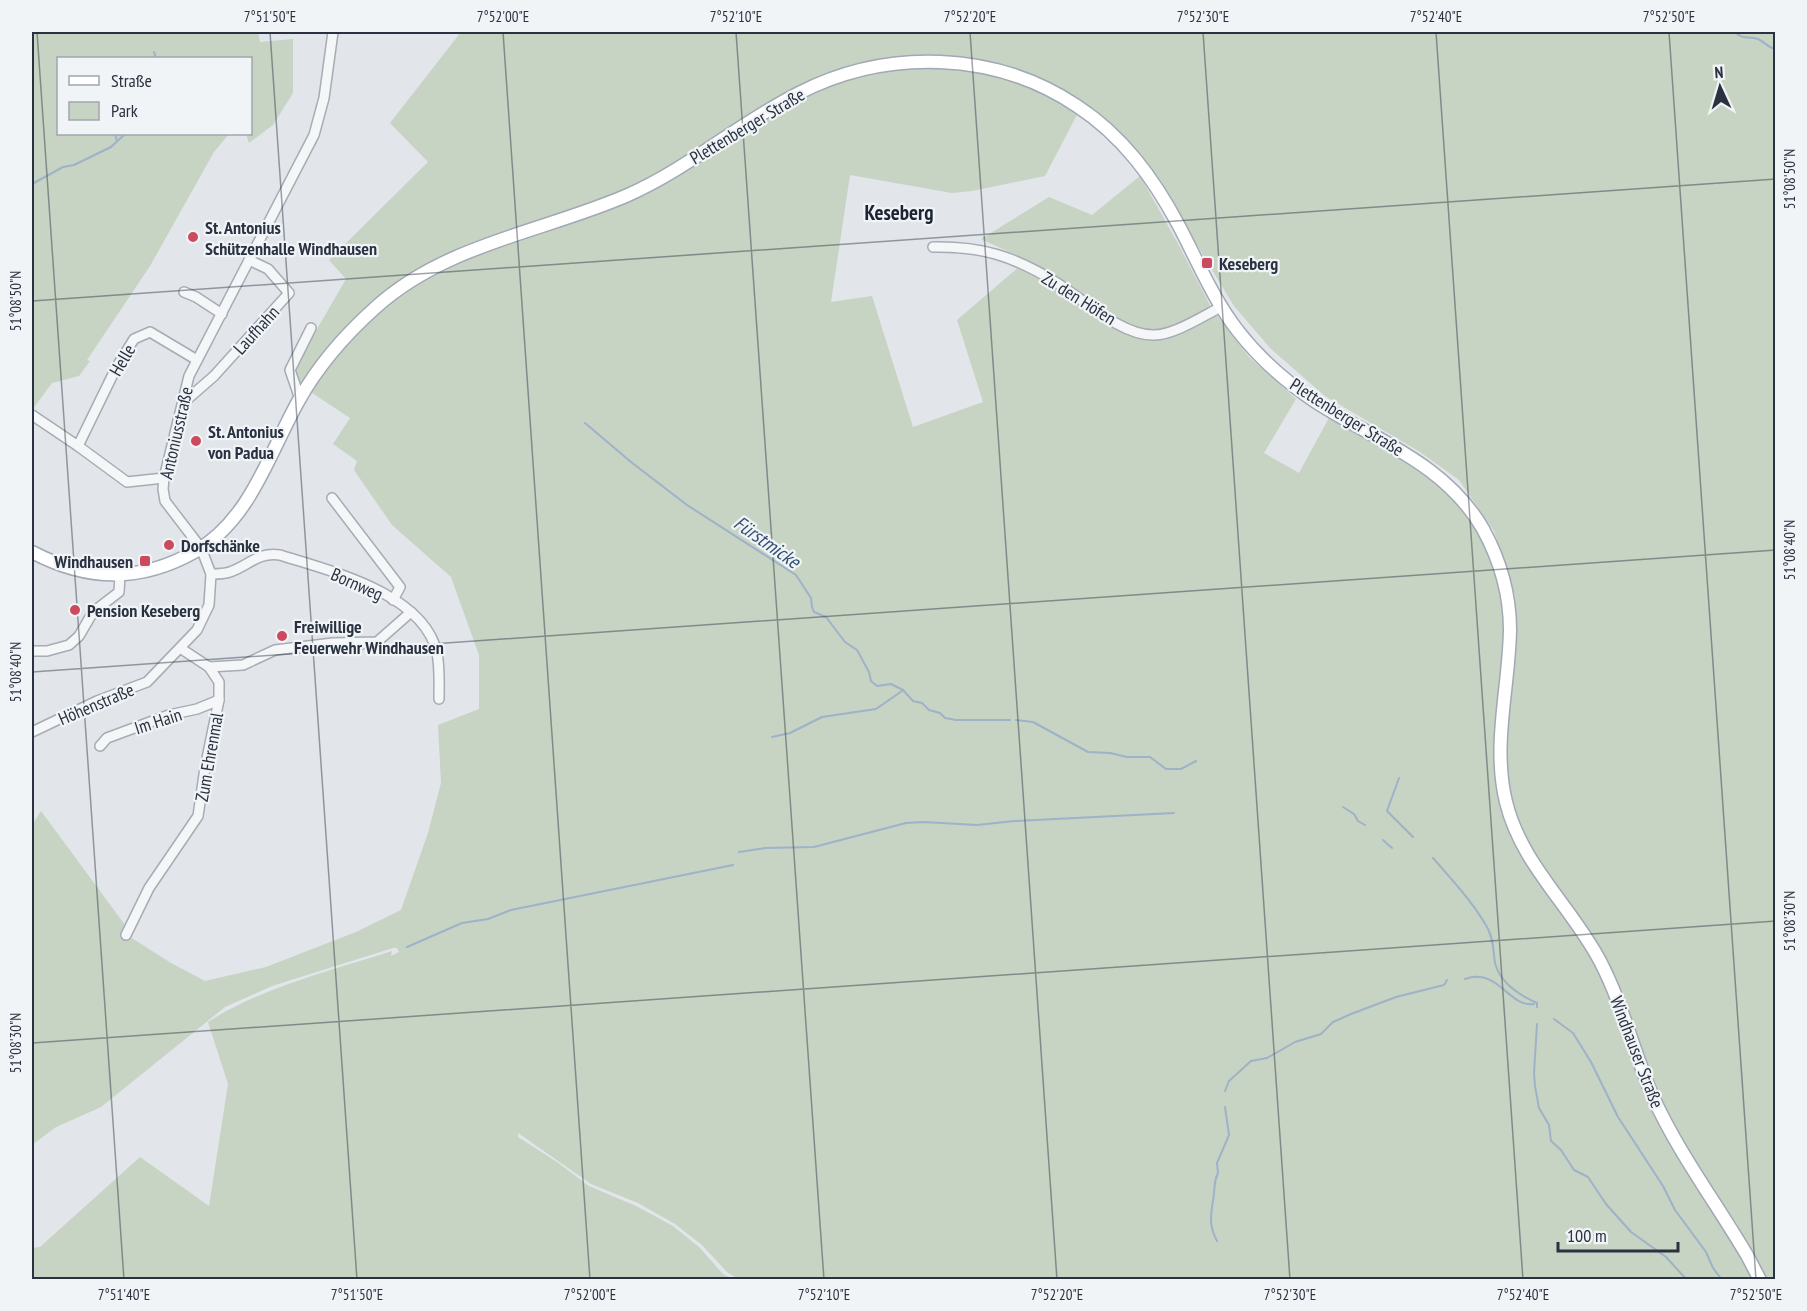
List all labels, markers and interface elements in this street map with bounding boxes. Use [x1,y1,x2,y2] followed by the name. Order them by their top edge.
[244,7,296,26] text: 7°51'50"E
[477,7,529,26] text: 7°52'00"E
[710,7,762,26] text: 7°52'10"E
[944,7,996,26] text: 7°52'20"E
[1177,7,1229,26] text: 7°52'30"E
[1410,7,1462,26] text: 7°52'40"E
[1643,7,1695,26] text: 7°52'50"E
[57,57,252,135] legend
[1690,57,1750,117] north arrow
[1714,62,1724,82] text: N
[111,69,152,92] text: Straße
[685,83,809,169] street label: Plettenberger Straße
[111,99,138,122] text: Park
[1780,149,1799,209] text: 51°08'50"N
[864,199,934,226] district label: Keseberg
[205,216,377,260] place label: St. Antonius Schützenhalle Windhausen
[186,230,200,244] marker: St. Antonius Schützenhalle Windhausen
[1219,252,1278,275] place label: Keseberg
[1200,256,1214,270] marker: Keseberg
[1038,266,1120,330] street label: Zu den Höfen
[6,271,25,331] text: 51°08'50"N
[228,301,284,359] street label: Laufhahn
[104,340,140,380] street label: Helle
[1286,373,1408,461] street label: Plettenberger Straße
[154,385,198,481] street label: Antoniusstraße
[207,420,284,464] place label: St. Antonius von Padua
[189,434,203,448] marker: St. Antonius von Padua
[729,510,807,575] water label: Fürstmicke
[1780,520,1799,580] text: 51°08'40"N
[181,534,260,557] place label: Dorfschänke
[162,538,176,552] marker: Dorfschänke
[53,550,133,573] place label: Windhausen
[138,554,152,568] marker: Windhausen
[327,562,387,606] street label: Bornweg
[87,599,200,622] place label: Pension Keseberg
[68,603,82,617] marker: Pension Keseberg
[294,615,444,659] place label: Freiwillige Feuerwehr Windhausen
[275,629,289,643] marker: Freiwillige Feuerwehr Windhausen
[6,642,25,702] text: 51°08'40"N
[55,678,137,730] street label: Höhenstraße
[131,703,185,739] street label: Im Hain
[190,710,228,803] street label: Zum Ehrenmal
[1780,891,1799,951] text: 51°08'30"N
[1605,993,1669,1111] street label: Windhauser Straße
[6,1013,25,1073] text: 51°08'30"N
[1558,1215,1678,1253] scale bar
[1567,1224,1607,1247] text: 100 m
[98,1285,150,1304] text: 7°51'40"E
[331,1285,383,1304] text: 7°51'50"E
[564,1285,616,1304] text: 7°52'00"E
[798,1285,850,1304] text: 7°52'10"E
[1031,1285,1083,1304] text: 7°52'20"E
[1264,1285,1316,1304] text: 7°52'30"E
[1497,1285,1549,1304] text: 7°52'40"E
[1730,1285,1782,1304] text: 7°52'50"E

